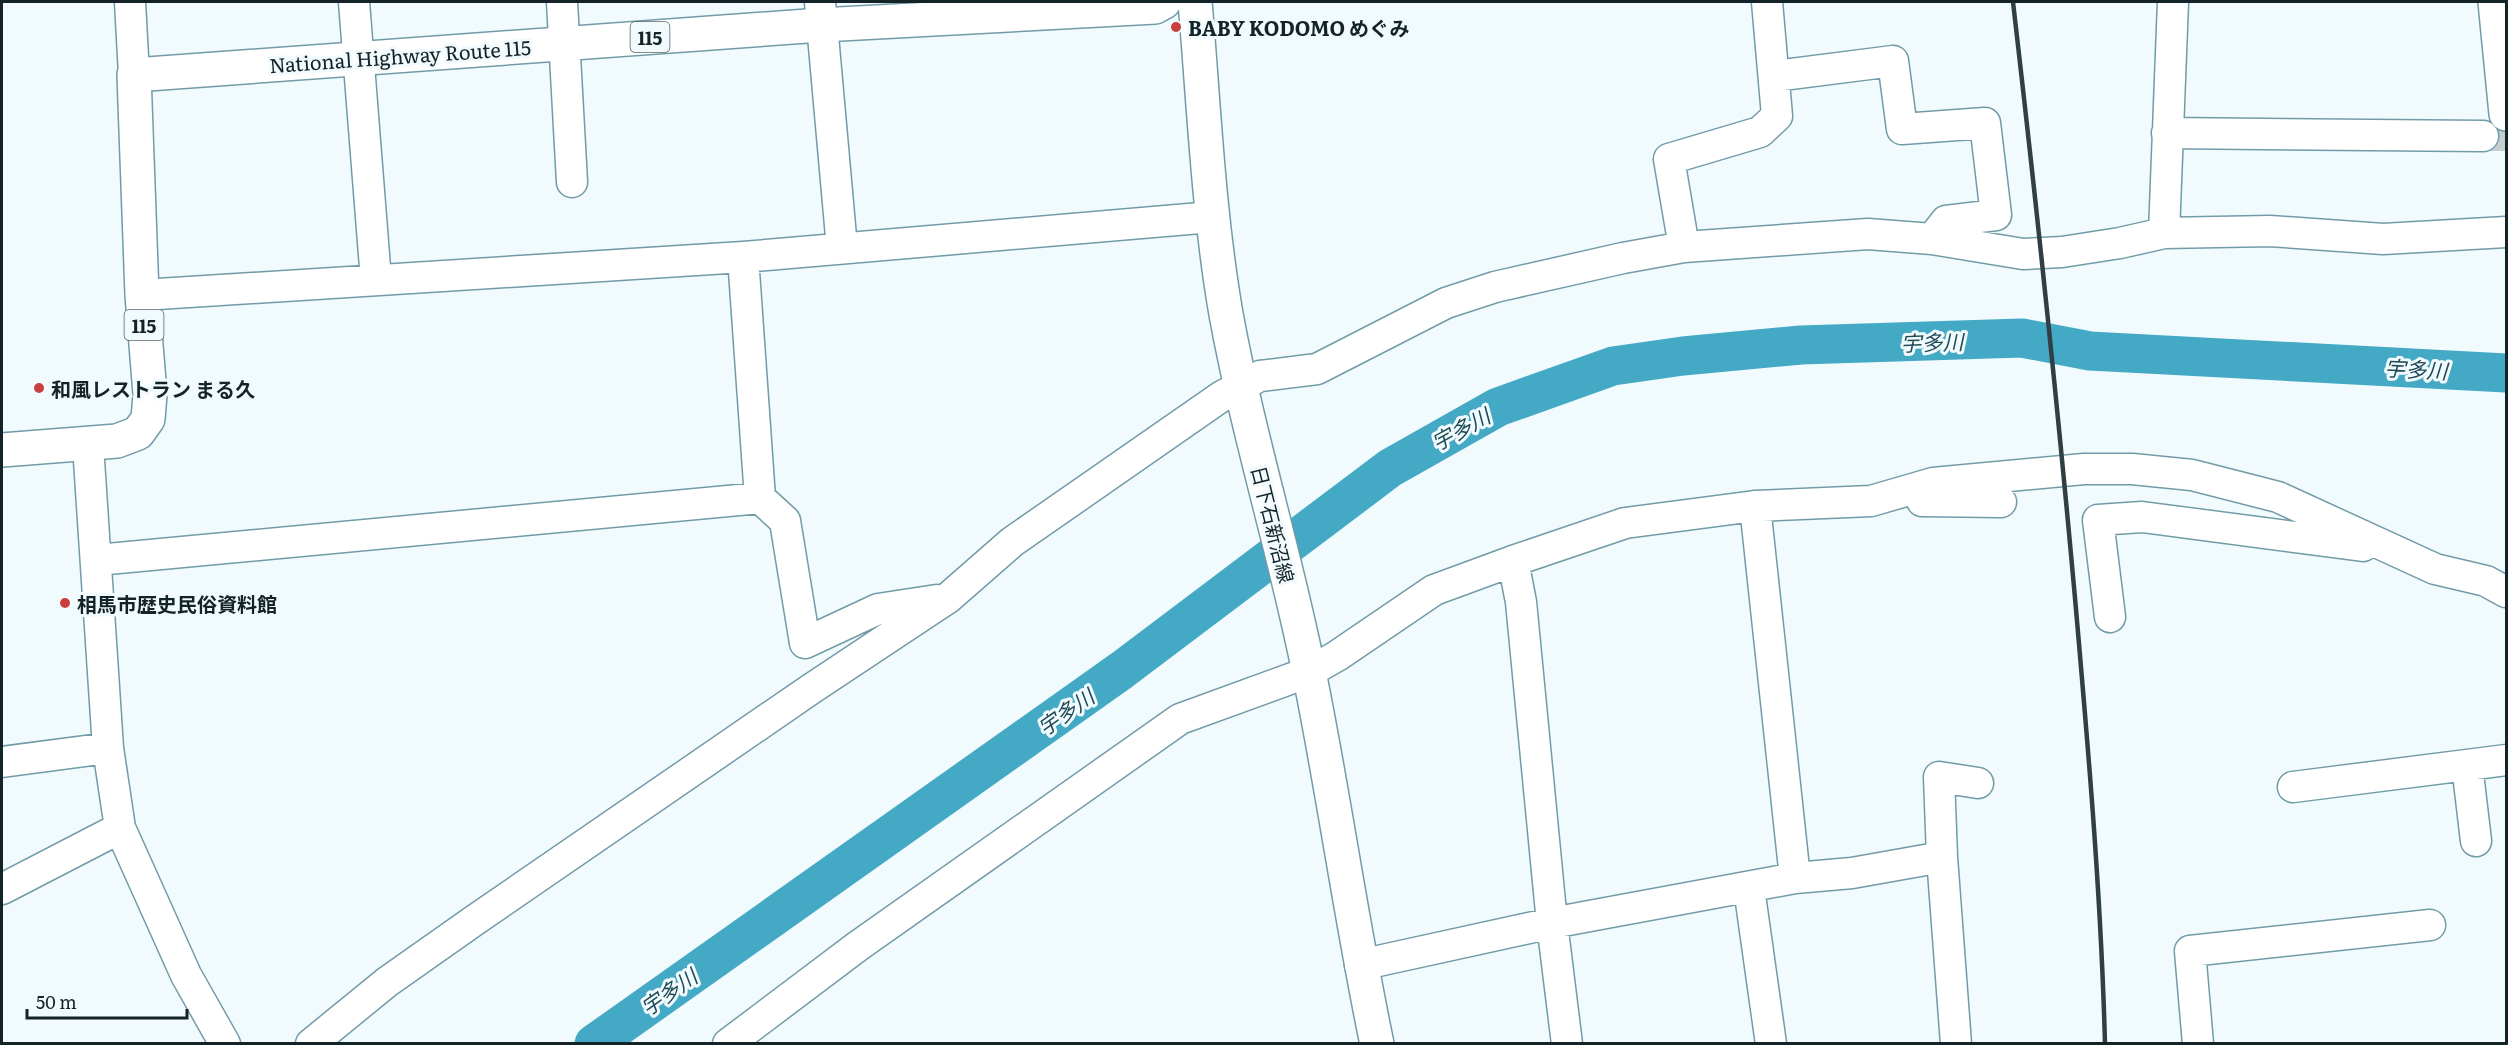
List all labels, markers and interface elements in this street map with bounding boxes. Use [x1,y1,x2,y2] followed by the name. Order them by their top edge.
[1188,12,1410,42] place label: BABY KODOMO めぐみ
[1169,20,1183,34] marker: BABY KODOMO めぐみ
[630,22,670,52] road number: 115
[268,31,532,79] street label: National Highway Route 115
[124,310,164,340] road number: 115
[1900,324,1966,358] water label: 宇多川
[2384,351,2450,385] water label: 宇多川
[51,373,255,403] place label: 和風レストラン まる久
[32,381,46,395] marker: 和風レストラン まる久
[1425,398,1497,457] water label: 宇多川
[1245,462,1303,586] street label: 日下石新沼線
[77,588,277,618] place label: 相馬市歴史民俗資料館
[58,596,72,610] marker: 相馬市歴史民俗資料館
[1030,679,1101,742] water label: 宇多川
[633,959,704,1022] water label: 宇多川
[27,982,188,1020] scale bar
[36,988,77,1015] text: 50 m

